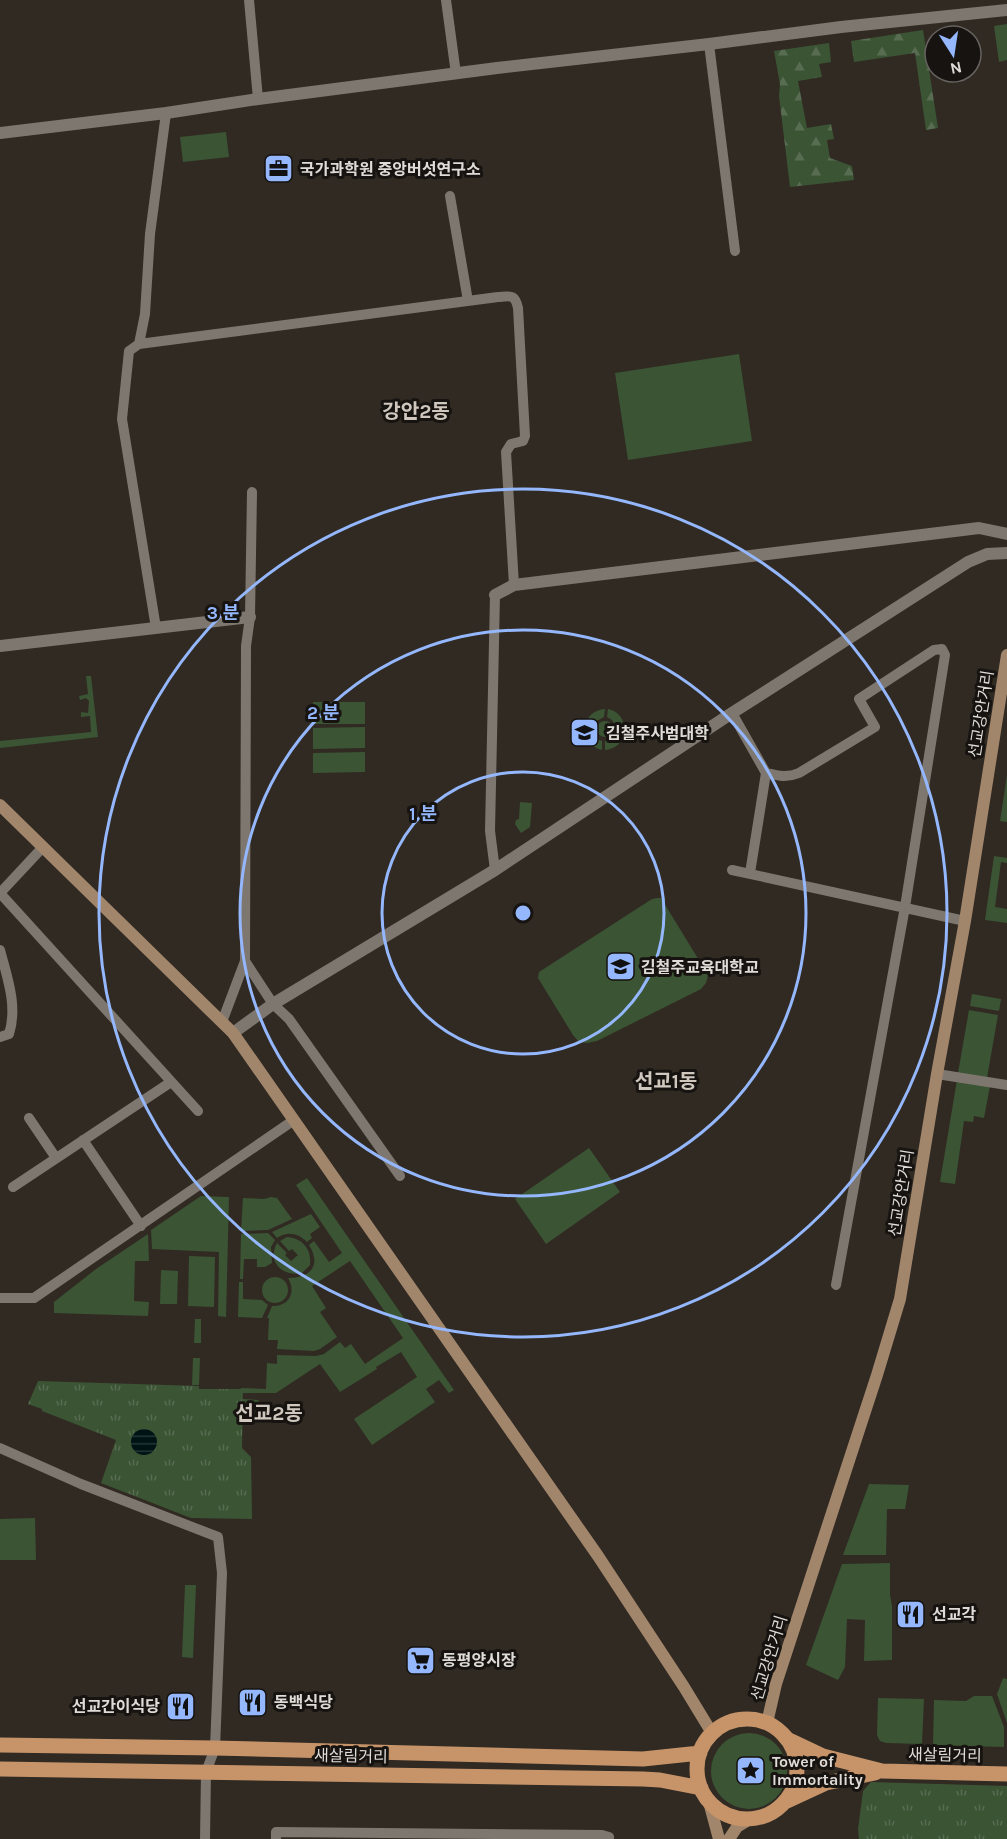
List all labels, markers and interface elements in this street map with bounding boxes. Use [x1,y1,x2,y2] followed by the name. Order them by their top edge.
[923,24,983,84] north arrow
[948,58,964,79] text: N
[263,153,295,185] office icon: 국가과학원 중앙버섯연구소
[300,160,481,179] place label: 국가과학원 중앙버섯연구소
[382,400,450,423] district label: 강안2동
[207,602,240,624] text: 3 분
[965,669,997,759] street label: 선교강안거리
[307,702,339,724] text: 2 분
[569,717,601,749] school or university icon: 김철주사범대학
[606,724,709,743] place label: 김철주사범대학
[409,803,437,825] text: 1 분
[513,903,533,923] centre of rings
[604,951,636,983] school or university icon: 김철주교육대학교
[641,958,759,977] place label: 김철주교육대학교
[635,1070,697,1093] district label: 선교1동
[885,1148,917,1238] street label: 선교강안거리
[235,1402,303,1425] district label: 선교2동
[895,1598,927,1630] restaurant icon: 선교각
[932,1605,976,1624] place label: 선교각
[747,1613,791,1703] street label: 선교강안거리
[405,1644,437,1676] supermarket icon: 동평양시장
[442,1651,516,1670] place label: 동평양시장
[237,1686,269,1718] restaurant icon: 동백식당
[165,1690,197,1722] restaurant icon: 선교간이식당
[274,1693,333,1712] place label: 동백식당
[72,1697,160,1716] place label: 선교간이식당
[908,1745,982,1765] street label: 새살림거리
[314,1746,388,1766] street label: 새살림거리
[772,1752,863,1789] place label: Tower of Immortality
[735,1754,767,1786] place icon: Tower of Immortality

